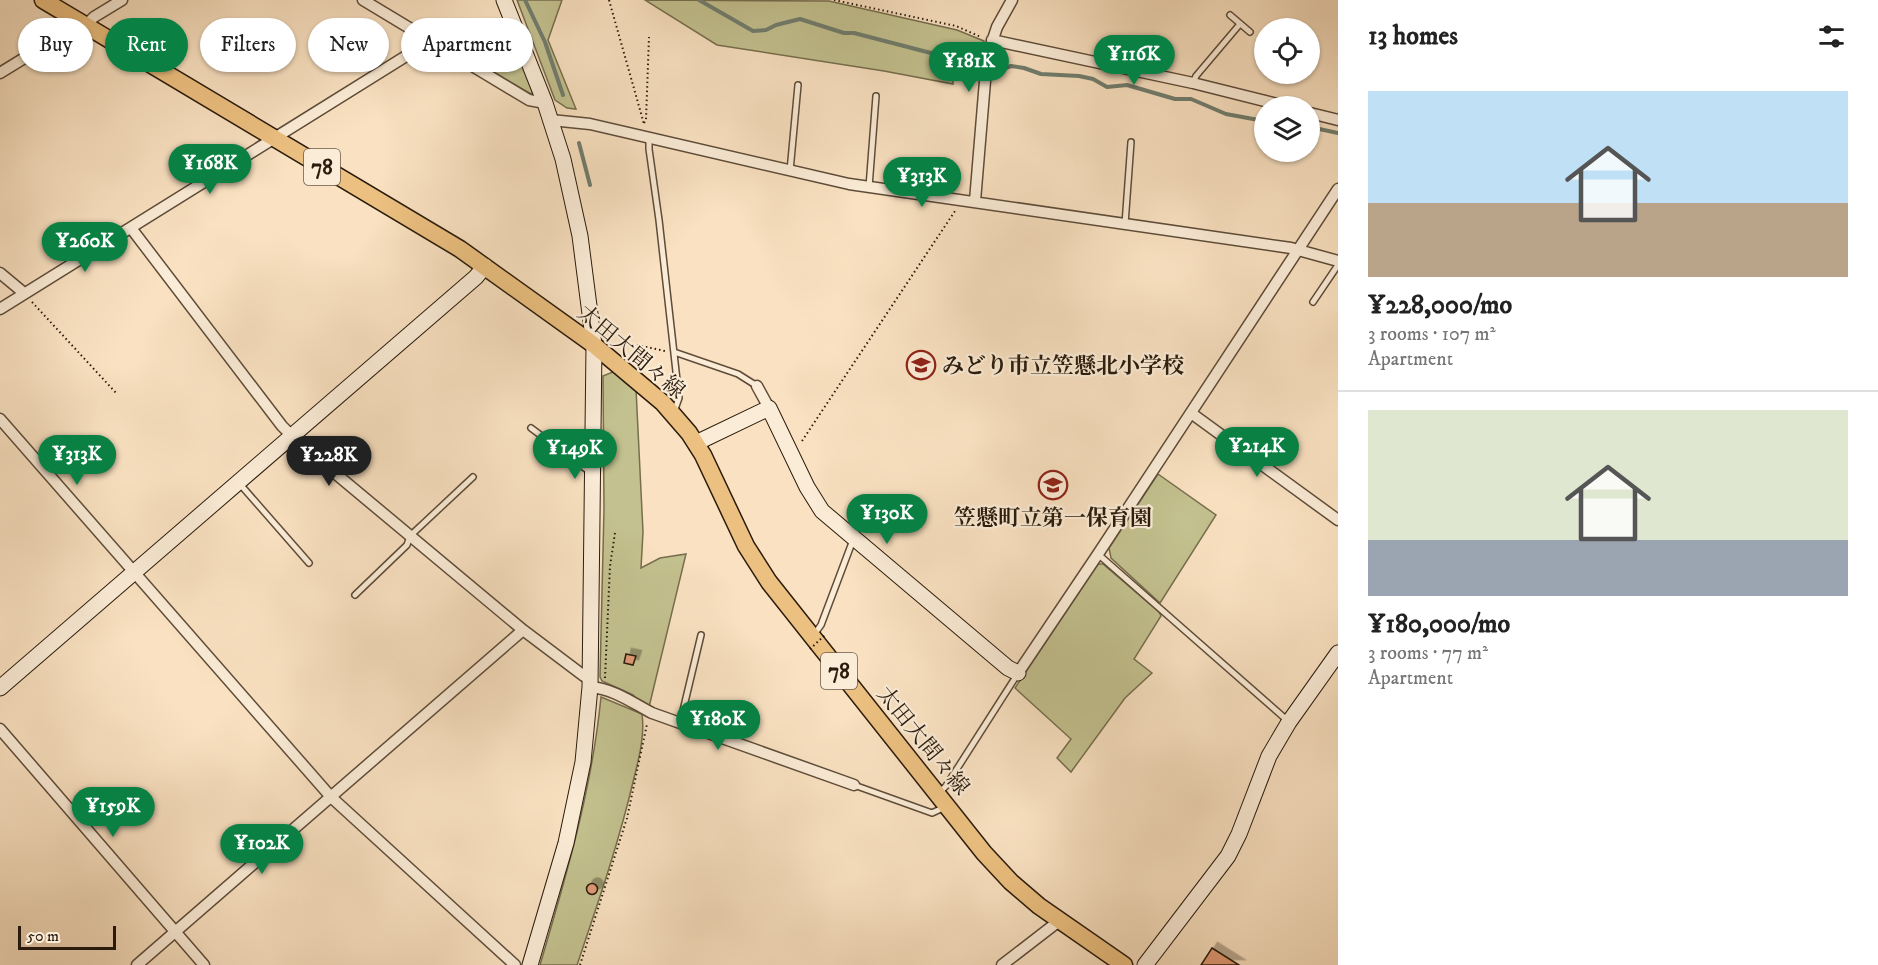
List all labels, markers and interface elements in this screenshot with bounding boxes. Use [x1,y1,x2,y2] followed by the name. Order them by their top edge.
[18,18,93,72] chip: Buy
[105,18,188,72] chip: Rent
[200,18,296,72] chip: Filters
[308,18,389,72] chip: New
[401,18,533,72] chip: Apartment
[1254,18,1320,162] map controls
[1254,18,1320,84] button: locate
[1368,20,1458,53] text: 13 homes
[1815,20,1848,53] icon: filters
[1092,35,1176,86] pin: ¥116K
[927,42,1011,93] pin: ¥181K
[1108,42,1160,67] text: ¥116K
[943,49,995,74] text: ¥181K
[1254,96,1320,162] button: layers
[1554,130,1662,238] icon: home
[168,144,252,195] pin: ¥168K
[304,149,340,185] road number: 78
[182,151,238,176] text: ¥168K
[880,157,964,208] pin: ¥313K
[897,164,947,189] text: ¥313K
[43,222,127,273] pin: ¥260K
[56,229,114,254] text: ¥260K
[1368,289,1512,322] text: ¥228,000/mo
[572,299,690,405] street label: 太田大間々線
[1368,322,1496,347] text: 3 rooms · 107 m²
[1368,347,1453,372] text: Apartment
[905,349,937,381] school or university icon: みどり市立笠懸北小学校
[942,353,1184,380] place label: みどり市立笠懸北小学校
[1215,427,1299,478] pin: ¥214K
[533,429,617,480] pin: ¥149K
[1229,434,1285,459] text: ¥214K
[35,435,119,486] pin: ¥313K
[287,436,371,487] pin: ¥228K
[547,436,603,461] text: ¥149K
[52,442,102,467] text: ¥313K
[300,443,358,468] text: ¥228K
[1554,449,1662,557] icon: home
[1037,469,1069,501] school or university icon: 笠懸町立第一保育園
[845,494,929,545] pin: ¥130K
[860,501,914,526] text: ¥130K
[954,505,1152,532] place label: 笠懸町立第一保育園
[1368,608,1510,641] text: ¥180,000/mo
[1368,641,1488,666] text: 3 rooms · 77 m²
[821,653,857,689] road number: 78
[1368,666,1453,691] text: Apartment
[871,681,975,801] street label: 太田大間々線
[676,700,760,751] pin: ¥180K
[690,707,746,732] text: ¥180K
[71,787,155,838] pin: ¥159K
[86,794,140,819] text: ¥159K
[220,824,304,875] pin: ¥102K
[234,831,290,856] text: ¥102K
[18,923,116,950] scale bar
[27,926,59,946] text: 50 m

